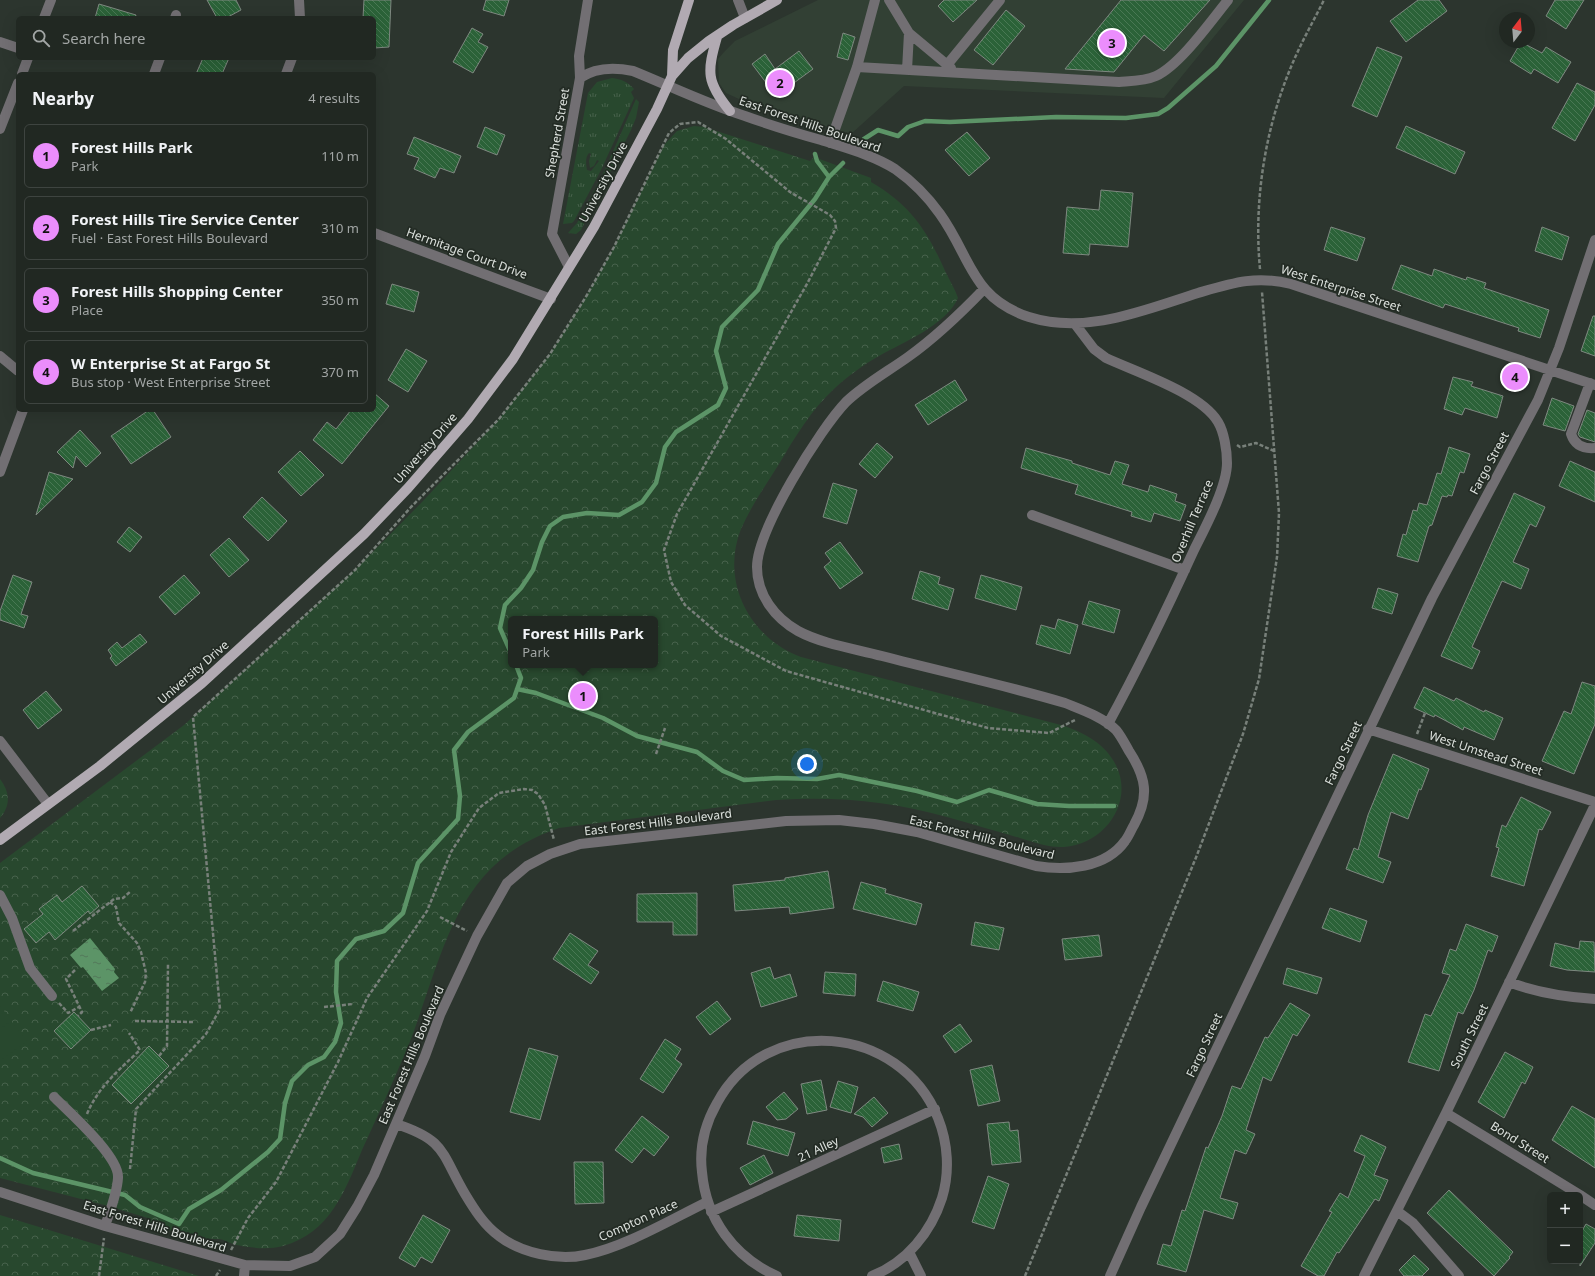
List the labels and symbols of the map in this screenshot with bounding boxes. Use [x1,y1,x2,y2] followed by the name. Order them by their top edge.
[1499,12,1535,48] north arrow
[1099,28,1125,58] pin: 3
[767,68,793,98] pin: 2
[541,86,573,179] street label: Shepherd Street
[737,92,883,156] street label: East Forest Hills Boulevard
[575,138,632,225] street label: University Drive
[404,223,530,283] street label: Hermitage Court Drive
[1279,261,1404,316] street label: West Enterprise Street
[1502,362,1528,392] pin: 4
[389,409,461,487] street label: University Drive
[1465,428,1513,497] street label: Fargo Street
[1167,477,1217,565] street label: Overhill Terrace
[154,636,232,708] street label: University Drive
[570,681,596,711] pin: 1
[1320,718,1366,788] street label: Fargo Street
[1427,727,1546,780] street label: West Umstead Street
[797,754,817,774] your location
[583,804,733,840] street label: East Forest Hills Boulevard
[908,811,1056,863] street label: East Forest Hills Boulevard
[374,983,448,1127] street label: East Forest Hills Boulevard
[1446,1000,1492,1071] street label: South Street
[1182,1010,1227,1080] street label: Fargo Street
[1487,1117,1553,1167] street label: Bond Street
[795,1132,842,1166] street label: 21 Alley
[596,1195,681,1245] street label: Compton Place
[81,1196,229,1256] street label: East Forest Hills Boulevard

